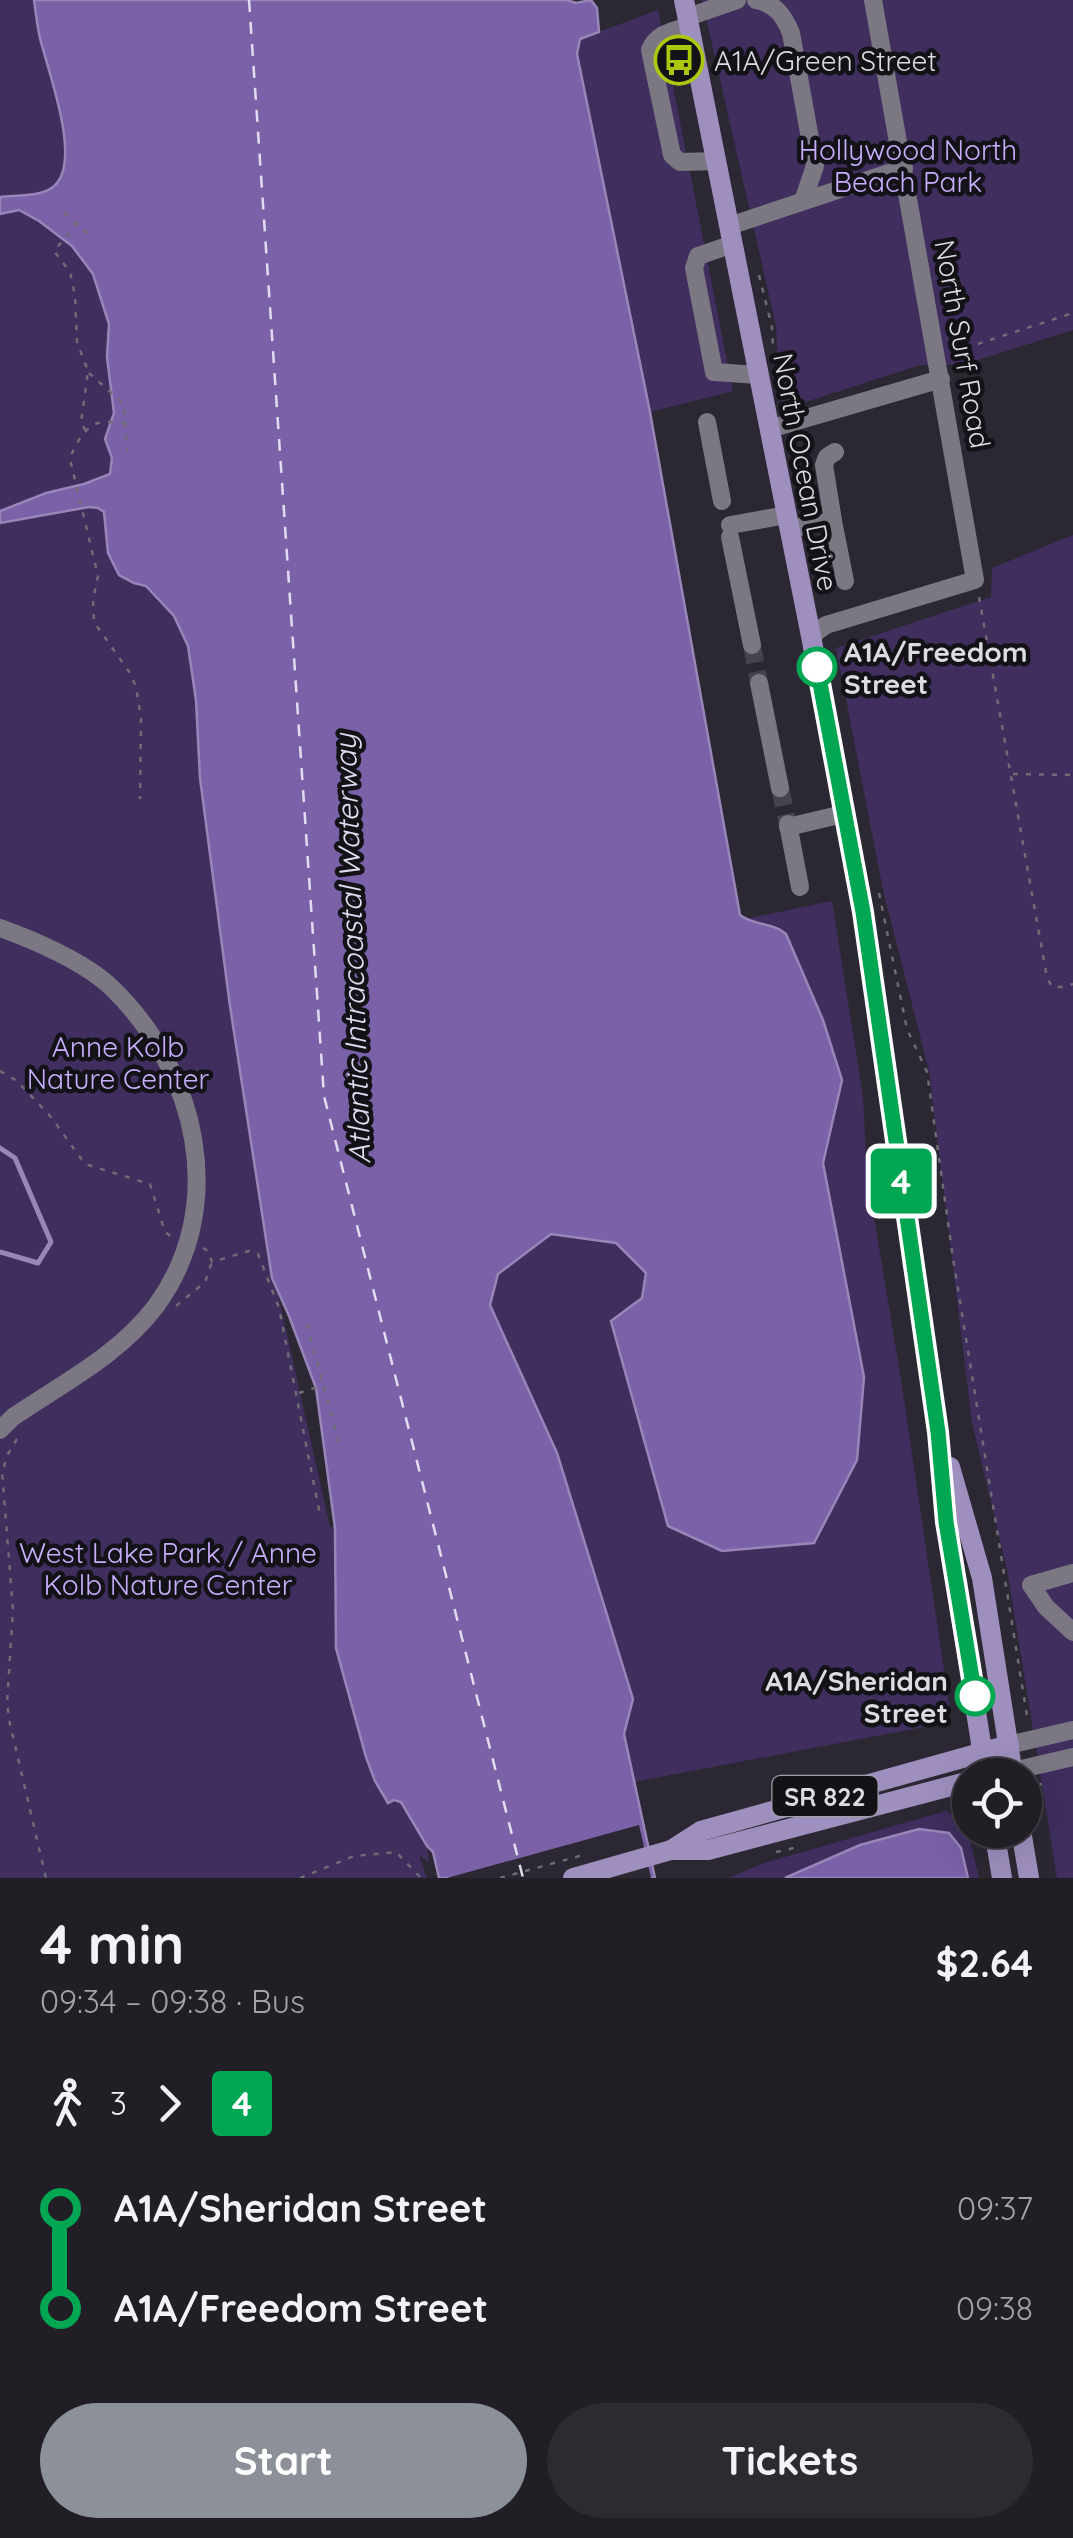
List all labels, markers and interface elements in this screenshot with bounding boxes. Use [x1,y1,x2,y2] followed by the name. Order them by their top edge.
[653,34,705,86] bus stop icon: A1A/Green Street
[714,43,937,78] place label: A1A/Green Street
[799,132,1017,199] park label: Hollywood North Beach Park
[927,237,999,451] street label: North Surf Road
[766,350,846,594] street label: North Ocean Drive
[844,634,1028,701] place label: A1A/Freedom Street
[798,648,836,686] marker: A1A/Freedom Street
[325,731,379,1165] water label: Atlantic Intracoastal Waterway
[27,1029,210,1096] park label: Anne Kolb Nature Center
[868,1148,934,1214] line badge: 4
[891,1159,911,1203] text: 4
[19,1535,317,1602] park label: West Lake Park / Anne Kolb Nature Center
[765,1663,948,1730] place label: A1A/Sheridan Street
[956,1677,994,1715] marker: A1A/Sheridan Street
[952,1758,1042,1848] map controls
[952,1758,1042,1848] button: locate
[772,1776,878,1816] road number: SR 822
[40,1909,184,1978] text: 4 min
[936,1939,1033,1987] text: $2.64
[40,1981,305,2021] text: 09:34 – 09:38 · Bus
[40,2076,95,2131] icon: walk
[142,2076,197,2131] icon: forward
[232,2081,252,2125] text: 4
[110,2083,127,2123] text: 3
[114,2184,487,2232] text: A1A/Sheridan Street
[957,2188,1033,2228] text: 09:37
[114,2284,488,2332] text: A1A/Freedom Street
[956,2288,1033,2328] text: 09:38
[40,2403,527,2518] button: Start
[547,2403,1033,2518] button: Tickets

